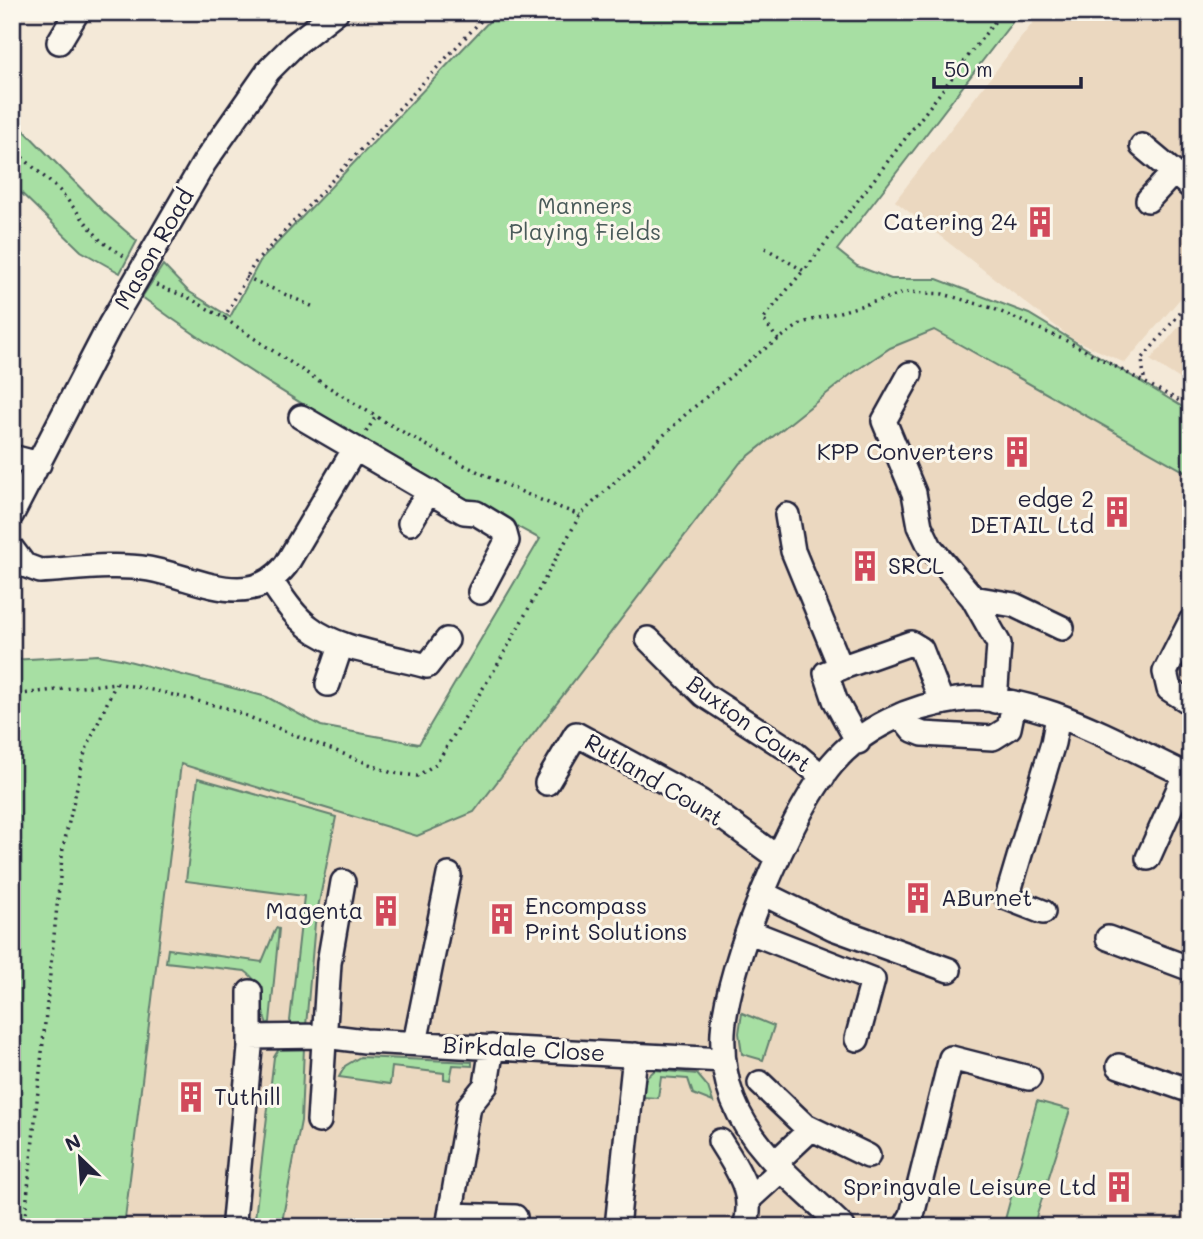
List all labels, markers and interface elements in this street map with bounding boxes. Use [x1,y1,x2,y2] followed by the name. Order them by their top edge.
[934,46,1080,90] scale bar
[944,55,993,82] text: 50 m
[106,183,200,314] street label: Mason Road
[509,190,661,246] park label: Manners Playing Fields
[1023,205,1057,239] building icon: Catering 24
[884,206,1017,236] place label: Catering 24
[1000,435,1034,469] building icon: KPP Converters
[817,436,994,466] place label: KPP Converters
[970,483,1094,539] place label: edge 2 DETAIL Ltd
[1100,495,1134,529] building icon: edge 2 DETAIL Ltd
[848,549,882,583] building icon: SRCL
[888,550,944,580] place label: SRCL
[681,668,818,778] street label: Buxton Court
[580,726,729,832] street label: Rutland Court
[901,881,935,915] building icon: ABurnet
[941,882,1032,912] place label: ABurnet
[525,890,688,946] place label: Encompass Print Solutions
[369,894,403,928] building icon: Magenta
[266,895,363,925] place label: Magenta
[485,902,519,936] building icon: Encompass Print Solutions
[442,1029,606,1067] street label: Birkdale Close
[174,1080,208,1114] building icon: Tuthill
[214,1081,281,1111] place label: Tuthill
[46,1124,116,1194] north arrow
[61,1128,84,1157] text: N
[1102,1170,1136,1204] building icon: Springvale Leisure Ltd
[843,1171,1096,1201] place label: Springvale Leisure Ltd

